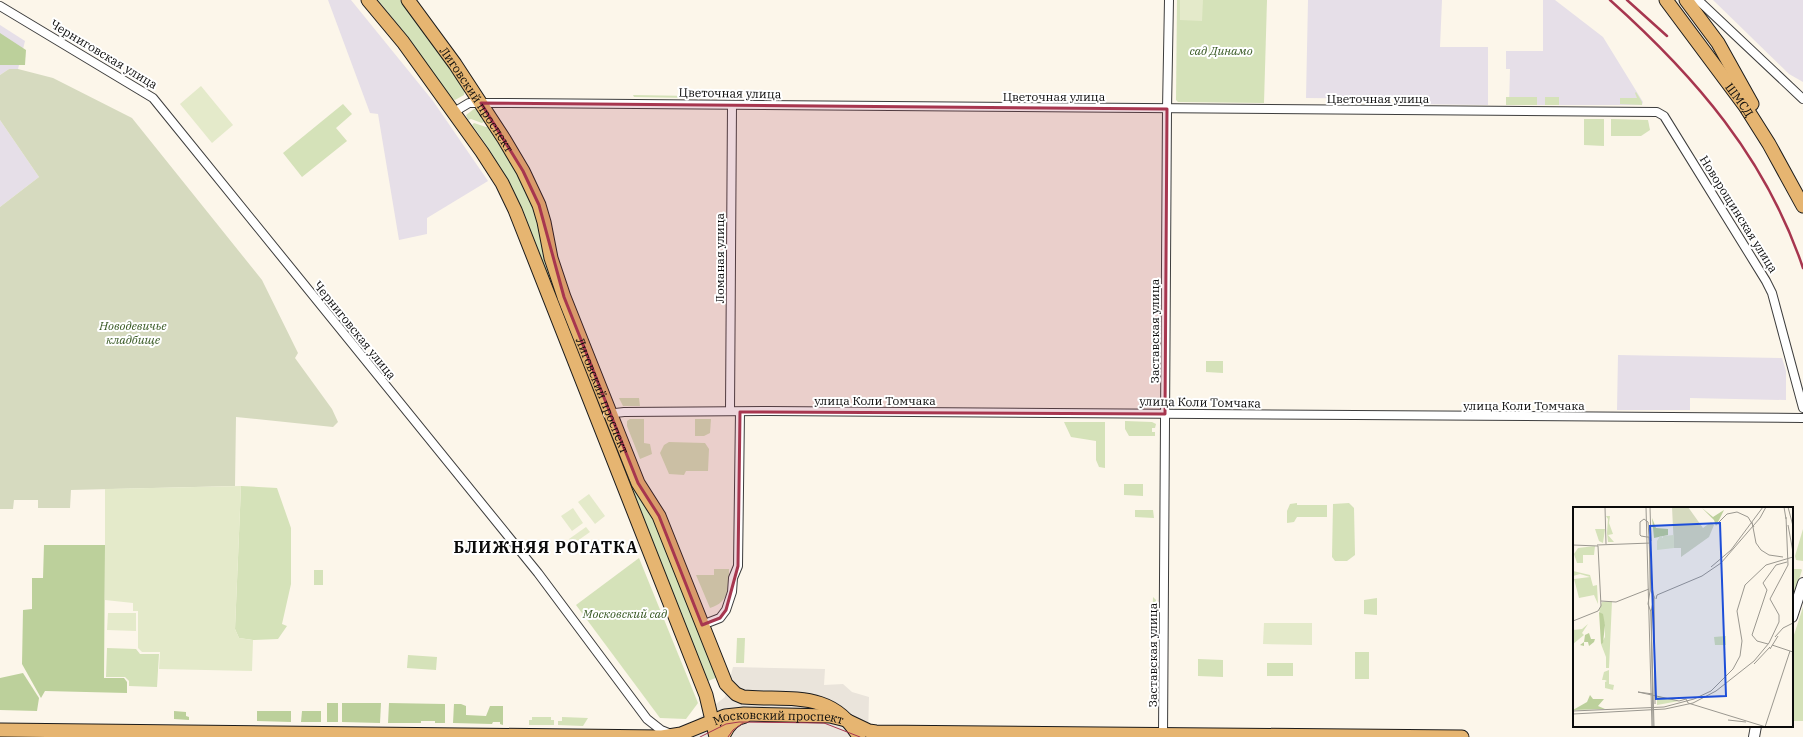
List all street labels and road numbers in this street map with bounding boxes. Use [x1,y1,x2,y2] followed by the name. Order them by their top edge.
[48,16,161,92] street label: Черниговская улица
[437,43,517,155] street label: Лиговский проспект
[1723,79,1757,119] street label: ШМСД
[679,85,782,101] street label: Цветочная улица
[1003,89,1106,104] street label: Цветочная улица
[1327,91,1430,106] street label: Цветочная улица
[1697,153,1781,276] street label: Новорощинская улица
[712,212,727,303] street label: Ломаная улица
[311,278,400,383] street label: Черниговская улица
[1147,278,1162,383] street label: Заставская улица
[573,335,633,455] street label: Лиговский проспект
[814,393,936,408] street label: улица Коли Томчака
[1139,393,1261,411] street label: улица Коли Томчака
[1463,398,1585,413] street label: улица Коли Томчака
[1145,602,1160,707] street label: Заставская улица
[710,706,845,728] street label: Московский проспект

